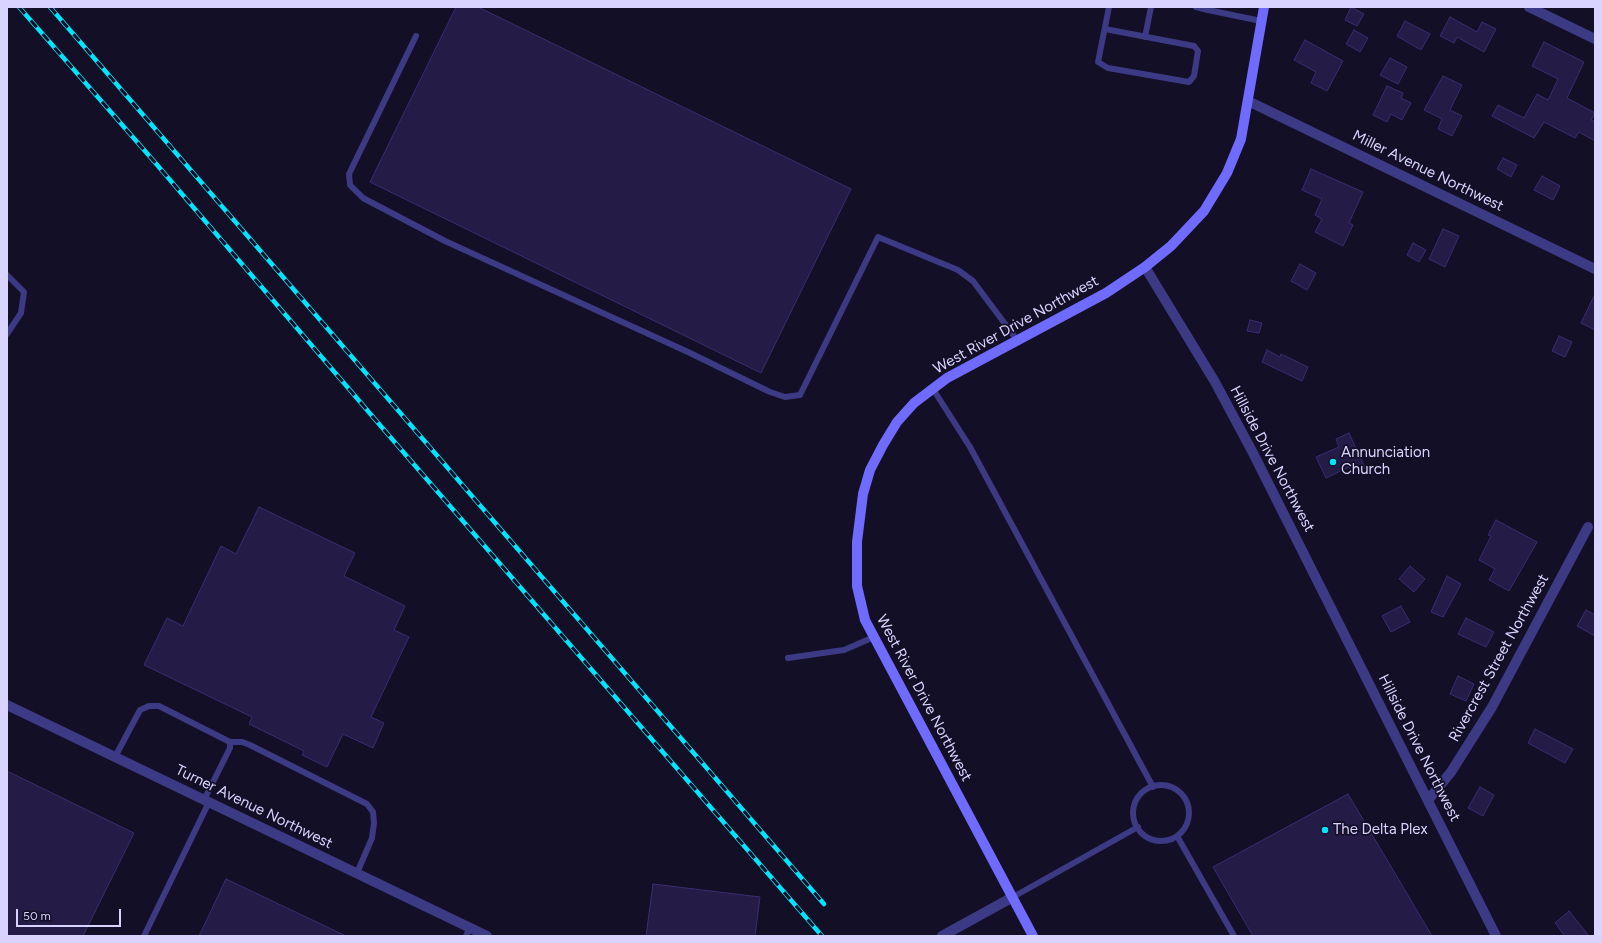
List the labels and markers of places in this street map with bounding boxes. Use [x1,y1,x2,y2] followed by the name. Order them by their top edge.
[1341,444,1430,479] place label: Annunciation Church
[1328,457,1338,467] marker: Annunciation Church
[1333,821,1428,839] place label: The Delta Plex
[1320,825,1330,835] marker: The Delta Plex

